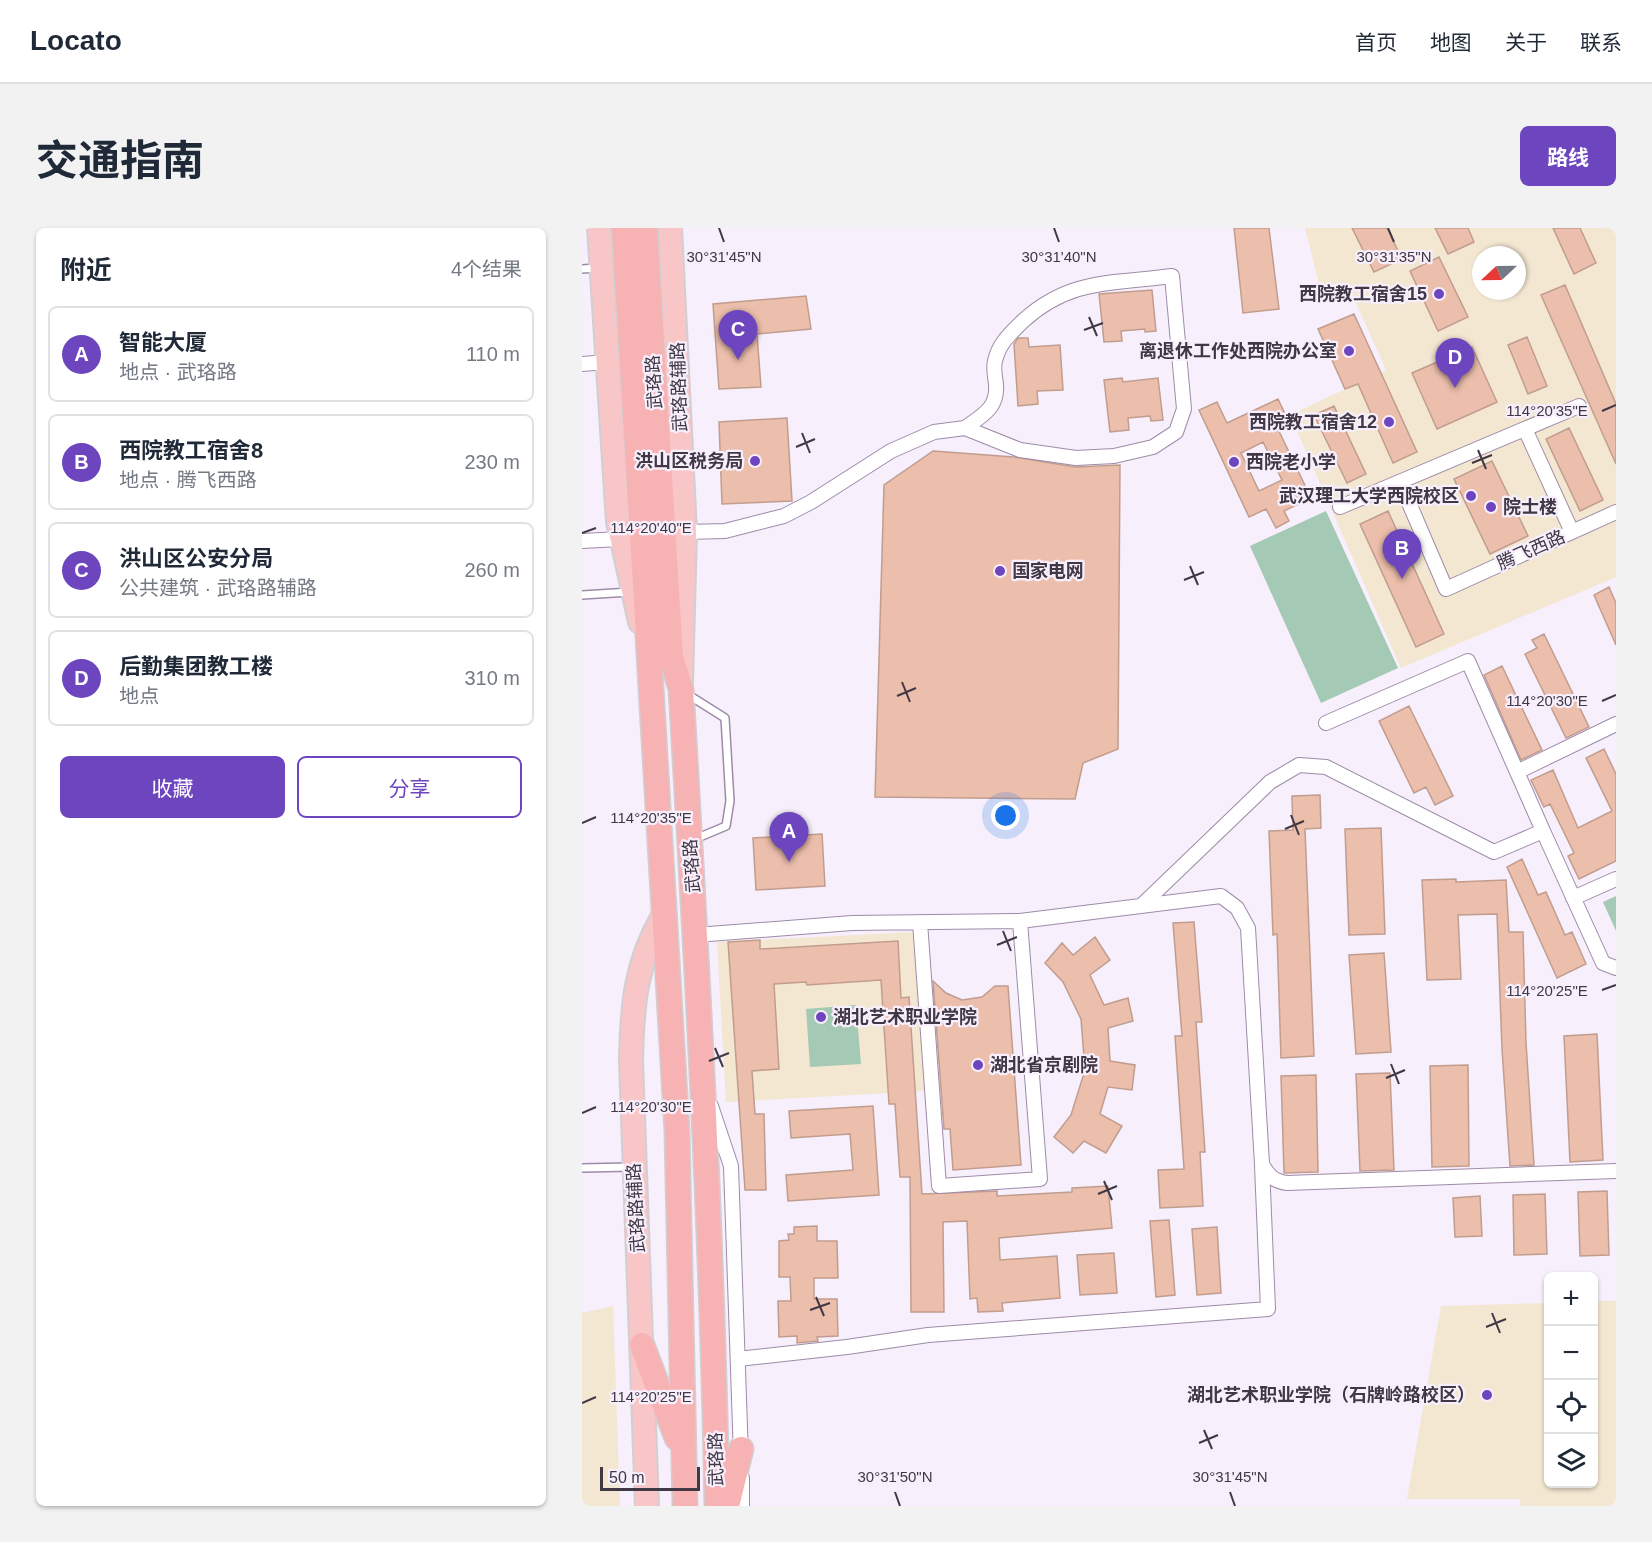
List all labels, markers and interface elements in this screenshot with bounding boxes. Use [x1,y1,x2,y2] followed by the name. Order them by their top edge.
[30,25,122,56] text: Locato
[1355,31,1397,54] text: 首页
[1430,31,1472,54] text: 地图
[1505,31,1547,54] text: 关于
[1580,31,1622,54] text: 联系
[1520,126,1616,186] button: 路线
[36,137,204,184] text: 交通指南
[1472,246,1526,300] north arrow
[686,248,762,265] text: 30°31'45"N
[1021,248,1097,265] text: 30°31'40"N
[1356,248,1432,265] text: 30°31'35"N
[60,255,112,285] text: 附近
[451,258,522,280] text: 4个结果
[1299,284,1427,304] place label: 西院教工宿舍15
[1432,287,1446,301] marker: 西院教工宿舍15
[718,310,758,360] pin: C
[119,330,207,355] text: 智能大厦
[1436,338,1474,388] pin: D
[1139,341,1337,361] place label: 离退休工作处西院办公室
[667,342,691,432] street label: 武珞路辅路
[74,343,89,365] text: A
[466,343,520,365] text: 110 m
[1342,344,1356,358] marker: 离退休工作处西院办公室
[643,355,665,409] street label: 武珞路
[119,361,237,383] text: 地点 · 武珞路
[1506,402,1588,419] text: 114°20'35"E
[1249,412,1377,432] place label: 西院教工宿舍12
[1382,415,1396,429] marker: 西院教工宿舍12
[119,438,263,463] text: 西院教工宿舍8
[74,451,89,473] text: B
[464,451,520,473] text: 230 m
[635,451,743,471] place label: 洪山区税务局
[1246,452,1336,472] place label: 西院老小学
[748,454,762,468] marker: 洪山区税务局
[1227,455,1241,469] marker: 西院老小学
[119,469,257,491] text: 地点 · 腾飞西路
[1279,486,1459,506] place label: 武汉理工大学西院校区
[1464,489,1478,503] marker: 武汉理工大学西院校区
[1503,497,1557,517] place label: 院士楼
[1484,500,1498,514] marker: 院士楼
[610,519,692,536] text: 114°20'40"E
[1494,526,1568,574] street label: 腾飞西路
[1382,530,1422,579] pin: B
[119,546,273,571] text: 洪山区公安分局
[74,559,89,581] text: C
[464,559,520,581] text: 260 m
[1012,561,1084,581] place label: 国家电网
[993,564,1007,578] marker: 国家电网
[119,577,317,599] text: 公共建筑 · 武珞路辅路
[119,654,273,679] text: 后勤集团教工楼
[74,667,89,689] text: D
[464,667,520,689] text: 310 m
[119,685,159,707] text: 地点
[1506,692,1588,709] text: 114°20'30"E
[60,756,285,818] button: 收藏
[297,756,522,818] button: 分享
[991,801,1020,830] your location
[610,809,692,826] text: 114°20'35"E
[770,812,808,862] pin: A
[680,838,704,894] street label: 武珞路
[1506,982,1588,999] text: 114°20'25"E
[833,1007,977,1027] place label: 湖北艺术职业学院
[814,1010,828,1024] marker: 湖北艺术职业学院
[990,1055,1098,1075] place label: 湖北省京剧院
[971,1058,985,1072] marker: 湖北省京剧院
[610,1098,692,1115] text: 114°20'30"E
[624,1163,648,1253] street label: 武珞路辅路
[1544,1272,1598,1488] map controls
[1544,1272,1598,1326] button: +
[1544,1326,1598,1380] button: −
[1544,1380,1598,1434] button: locate
[1187,1385,1475,1405] place label: 湖北艺术职业学院（石牌岭路校区）
[610,1388,692,1405] text: 114°20'25"E
[1480,1388,1494,1402] marker: 湖北艺术职业学院（石牌岭路校区）
[706,1432,726,1486] street label: 武珞路
[1544,1434,1598,1488] button: layers
[600,1464,700,1492] scale bar
[857,1468,933,1485] text: 30°31'50"N
[1192,1468,1268,1485] text: 30°31'45"N
[609,1469,645,1486] text: 50 m

